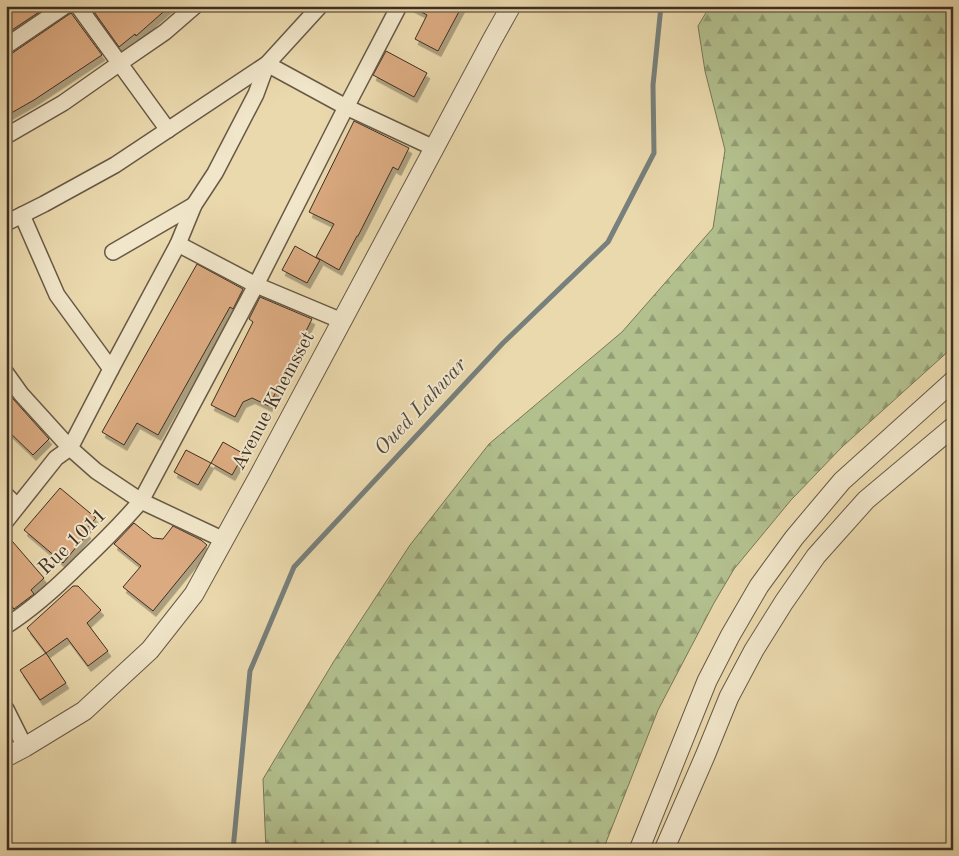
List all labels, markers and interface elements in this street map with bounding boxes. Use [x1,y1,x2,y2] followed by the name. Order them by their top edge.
[229,328,319,474] street label: Avenue Khemsset
[371,354,472,460] water label: Oued Lahwar
[35,505,111,579] street label: Rue 1011

